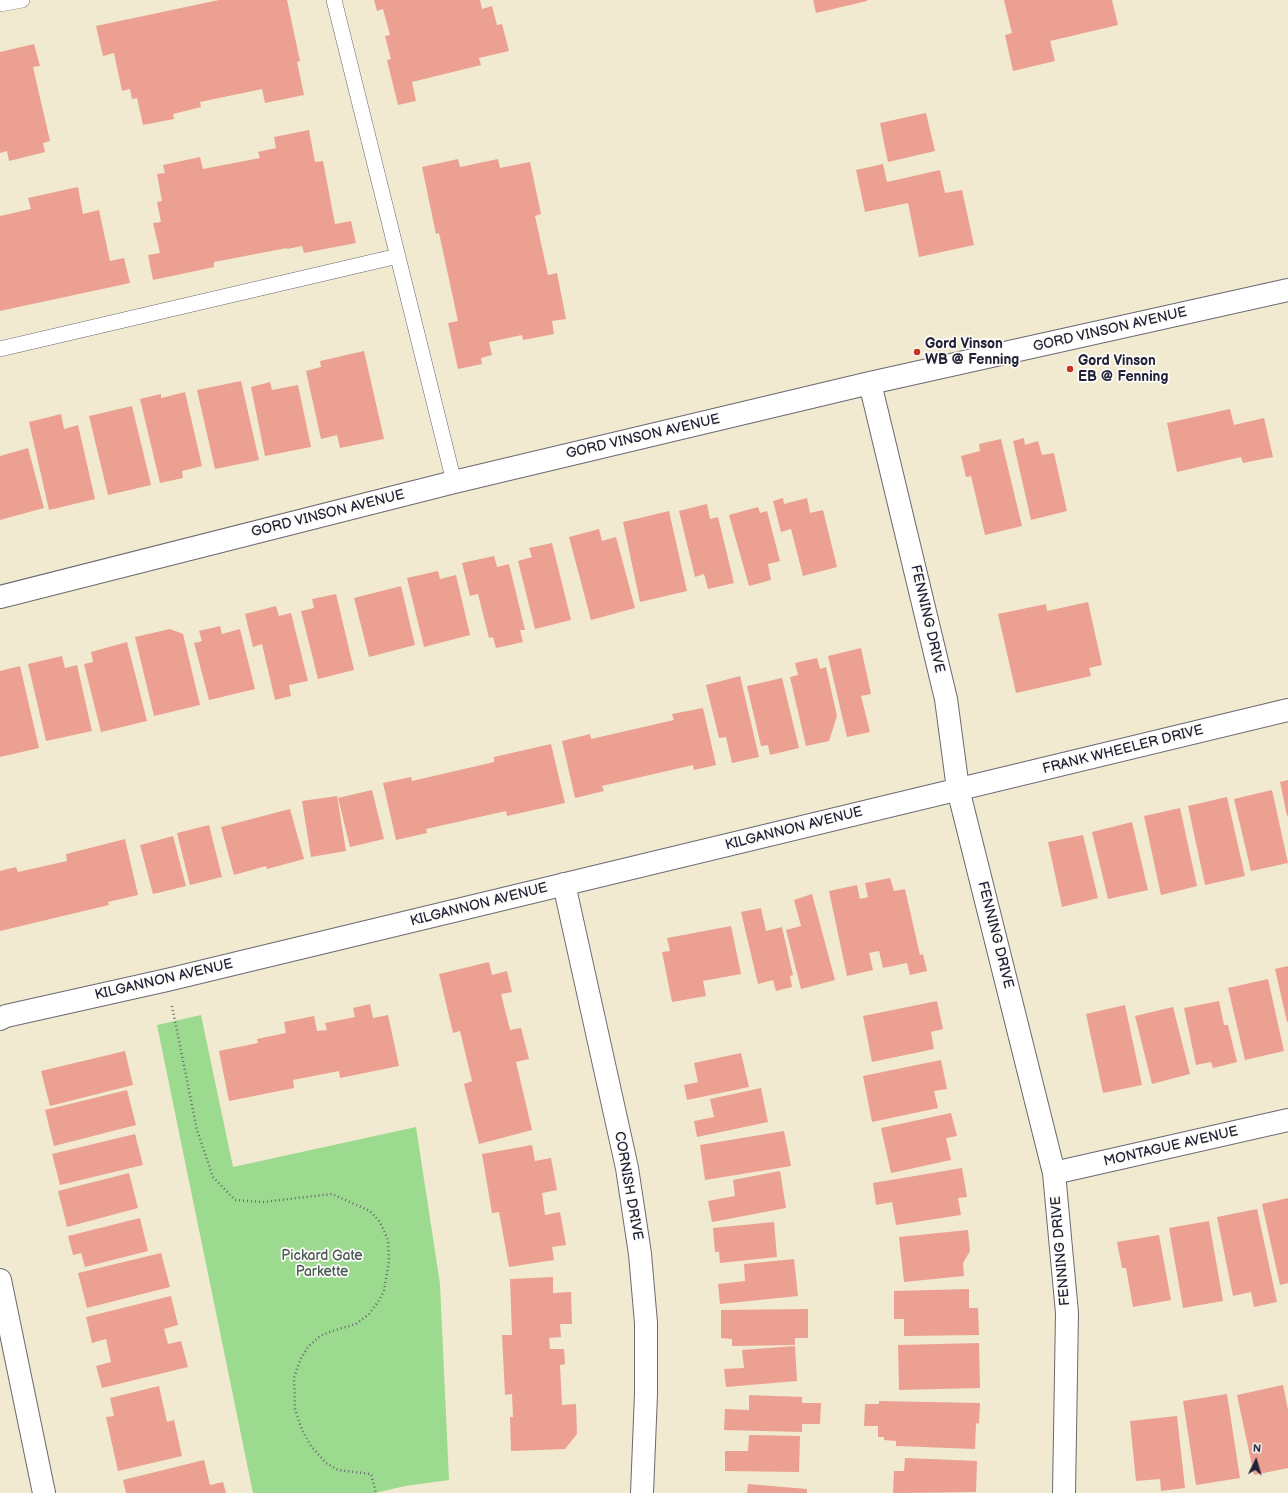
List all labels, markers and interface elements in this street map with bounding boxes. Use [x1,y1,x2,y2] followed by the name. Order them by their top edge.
[1031,304,1189,356] street label: GORD VINSON AVENUE
[925,336,1019,368] place label: Gord Vinson WB @ Fenning
[912,347,922,357] marker: Gord Vinson WB @ Fenning
[1078,353,1168,386] place label: Gord Vinson EB @ Fenning
[1065,364,1075,374] marker: Gord Vinson EB @ Fenning
[564,411,722,463] street label: GORD VINSON AVENUE
[250,487,406,541] street label: GORD VINSON AVENUE
[906,563,948,675] street label: FENNING DRIVE
[1041,722,1205,778] street label: FRANK WHEELER DRIVE
[723,804,865,854] street label: KILGANNON AVENUE
[408,880,550,930] street label: KILGANNON AVENUE
[974,880,1016,990] street label: FENNING DRIVE
[93,956,235,1004] street label: KILGANNON AVENUE
[1102,1123,1240,1171] street label: MONTAGUE AVENUE
[610,1130,646,1242] street label: CORNISH DRIVE
[1048,1195,1074,1307] street label: FENNING DRIVE
[281,1248,363,1280] park label: Pickard Gate Parkette
[1236,1441,1276,1481] north arrow
[1252,1442,1262,1455] text: N

